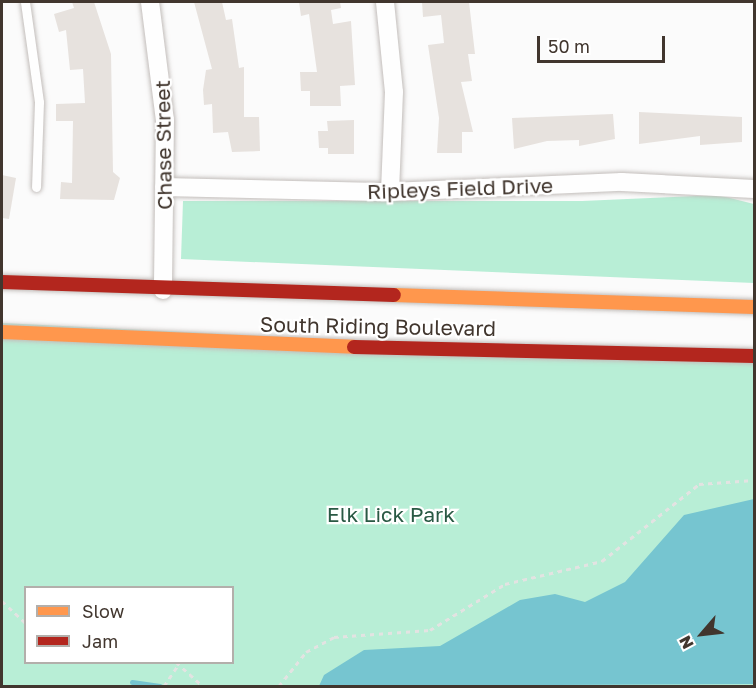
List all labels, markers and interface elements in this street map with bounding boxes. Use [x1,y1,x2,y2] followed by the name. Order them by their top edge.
[540,24,668,62] scale bar
[548,35,590,57] text: 50 m
[149,80,177,210] street label: Chase Street
[366,172,554,204] street label: Ripleys Field Drive
[260,311,496,341] street label: South Riding Boulevard
[327,501,455,527] park label: Elk Lick Park
[24,586,234,664] legend
[82,600,124,622] text: Slow
[672,604,732,664] north arrow
[82,630,118,652] text: Jam
[674,632,698,653] text: N

